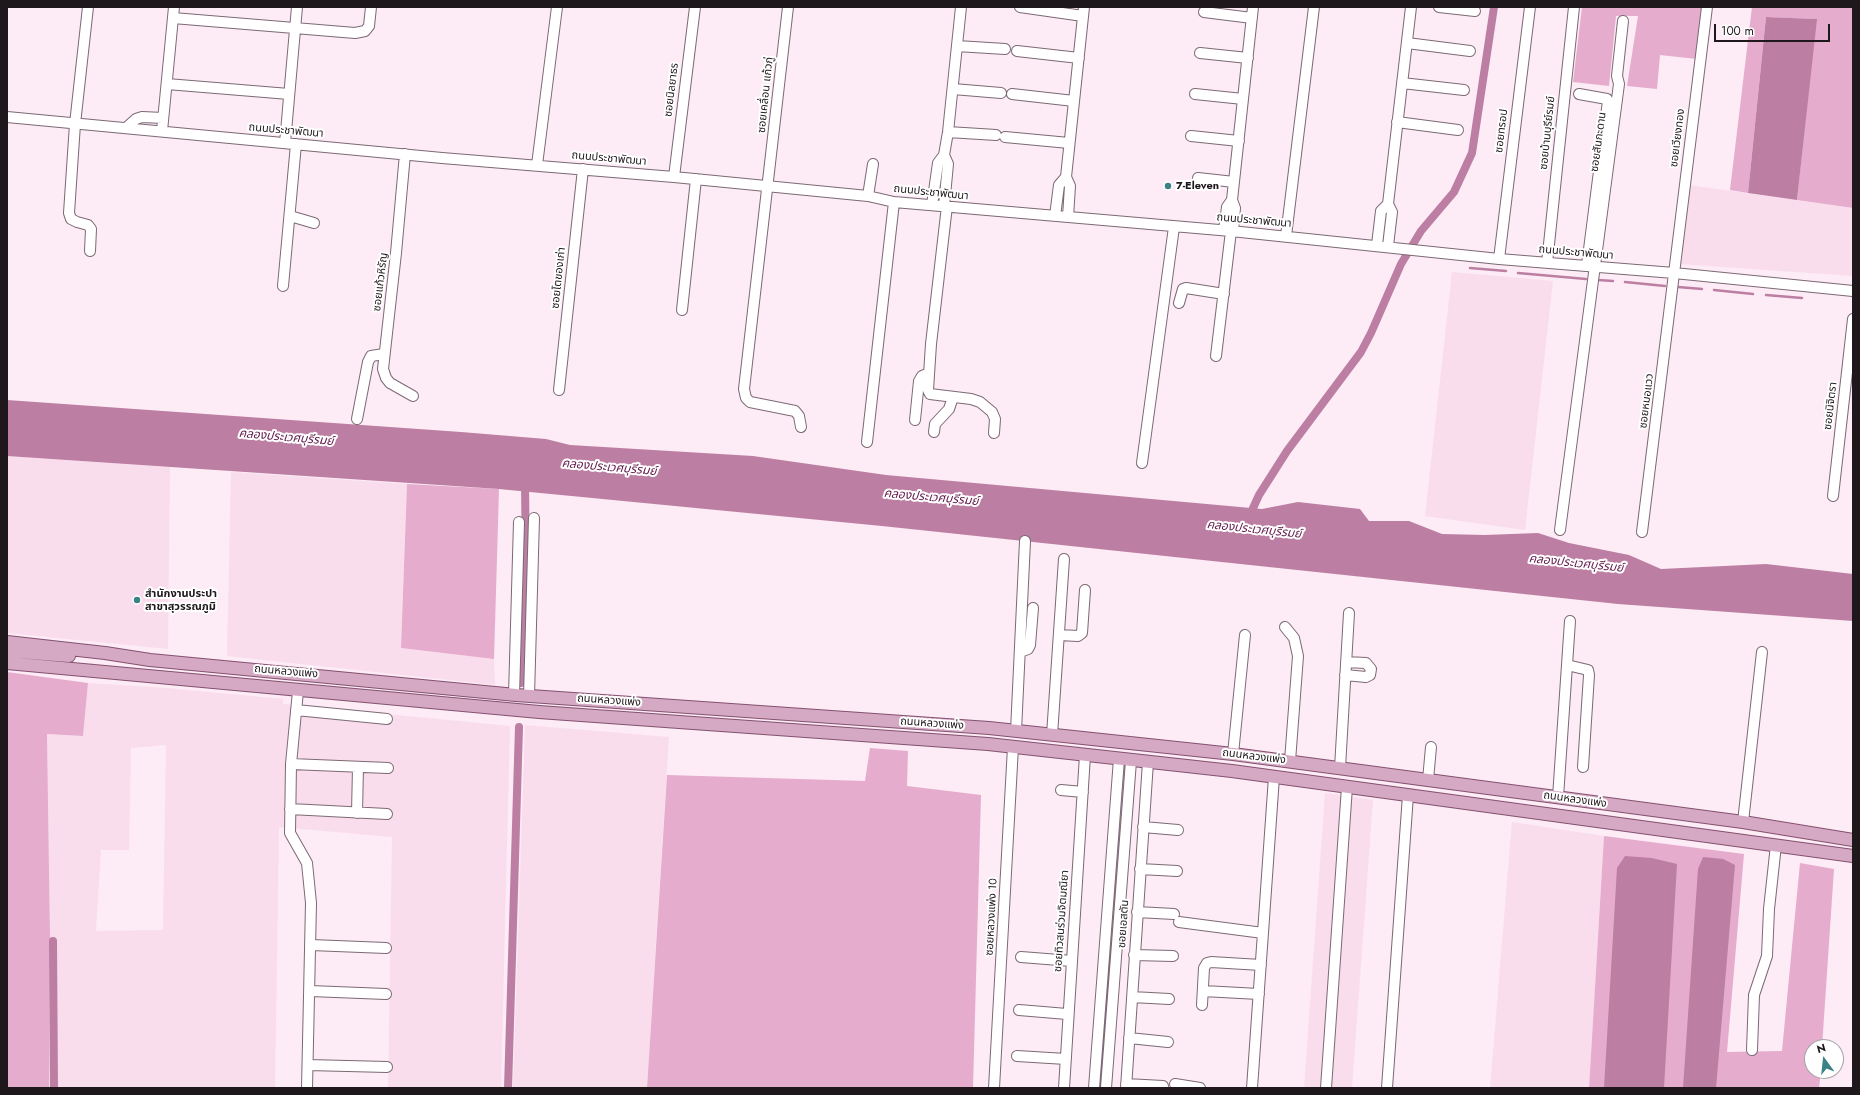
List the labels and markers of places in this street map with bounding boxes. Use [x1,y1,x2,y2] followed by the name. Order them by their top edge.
[1176,179,1219,193] place label: 7-Eleven
[1163,181,1173,191] marker: 7-Eleven
[145,587,217,613] place label: สำนักงานประปา สาขาสุวรรณภูมิ
[132,595,142,605] marker: สำนักงานประปา สาขาสุวรรณภูมิ

